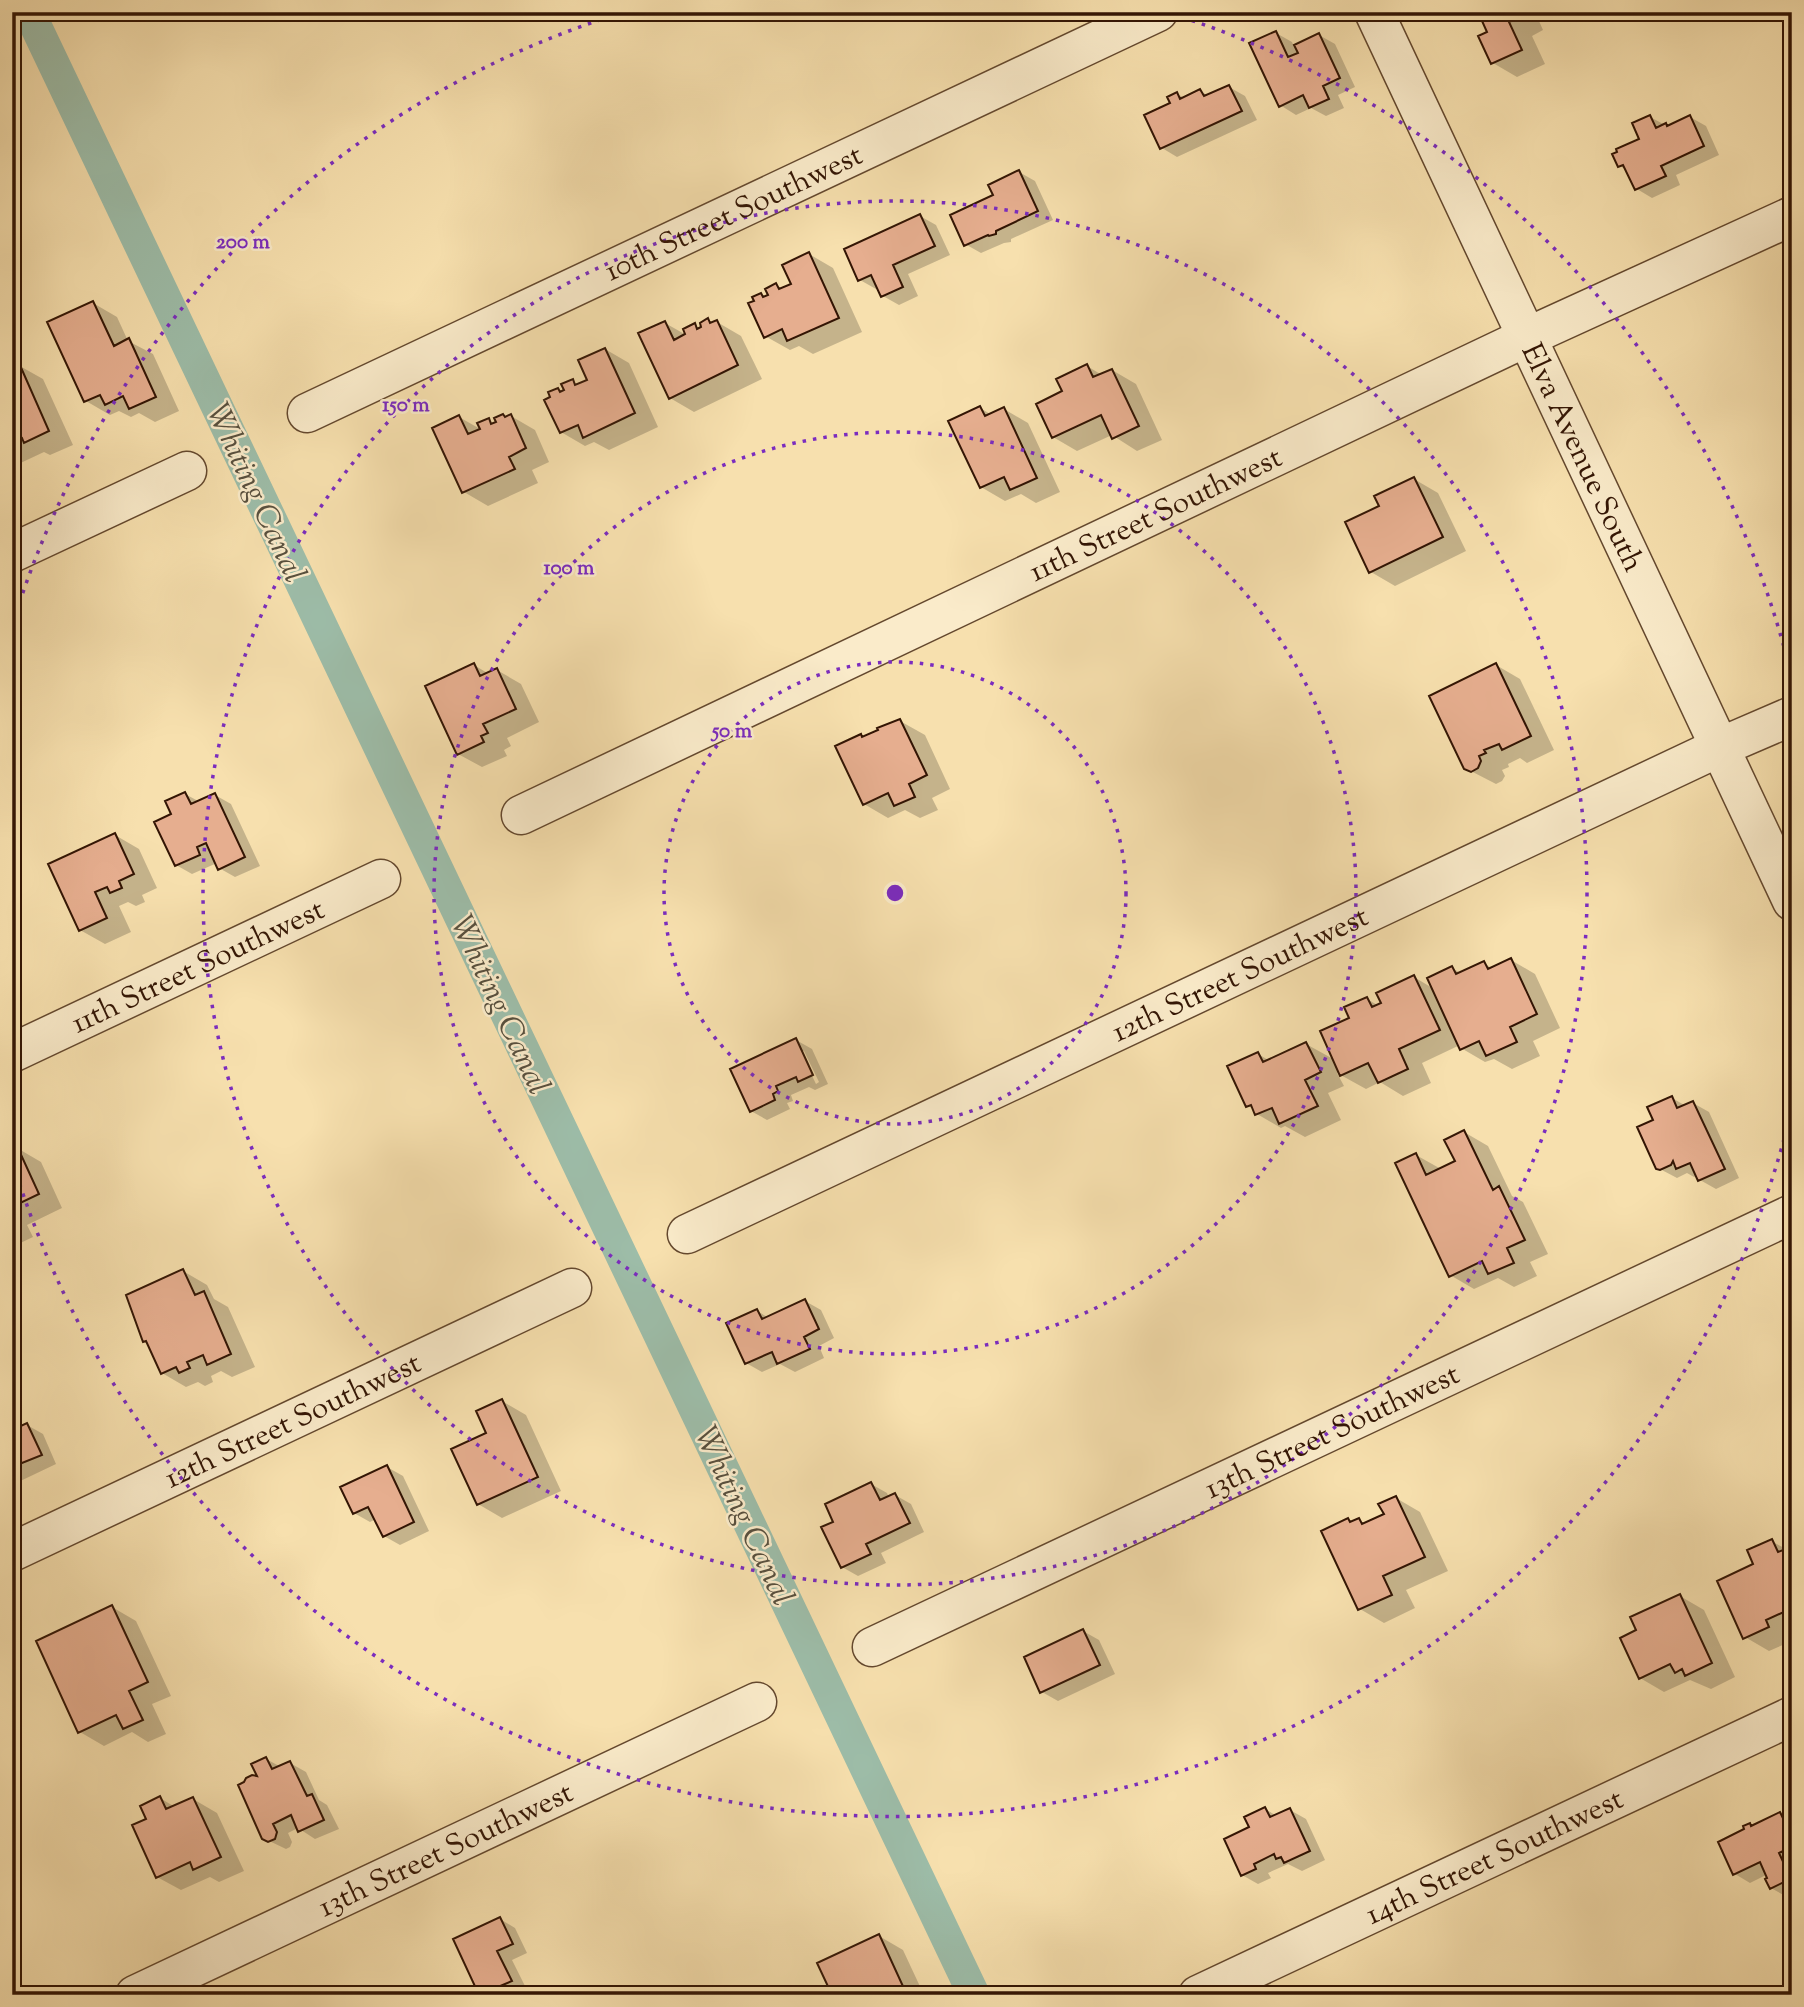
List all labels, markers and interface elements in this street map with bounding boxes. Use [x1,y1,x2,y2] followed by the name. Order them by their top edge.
[598,135,870,294] street label: 10th Street Southwest
[216,228,271,258] text: 200 m
[1509,337,1654,580] street label: Elva Avenue South
[382,391,430,421] text: 150 m
[193,396,316,591] water label: Whiting Canal
[1023,437,1290,594] street label: 11th Street Southwest
[544,554,595,584] text: 100 m
[710,717,753,747] text: 50 m
[883,881,907,905] centre of rings
[65,890,332,1046] street label: 11th Street Southwest
[1105,897,1376,1055] street label: 12th Street Southwest
[437,908,560,1103] water label: Whiting Canal
[158,1343,429,1501] street label: 12th Street Southwest
[1198,1354,1467,1511] street label: 13th Street Southwest
[681,1419,804,1614] water label: Whiting Canal
[312,1773,581,1930] street label: 13th Street Southwest
[1359,1779,1631,1937] street label: 14th Street Southwest

